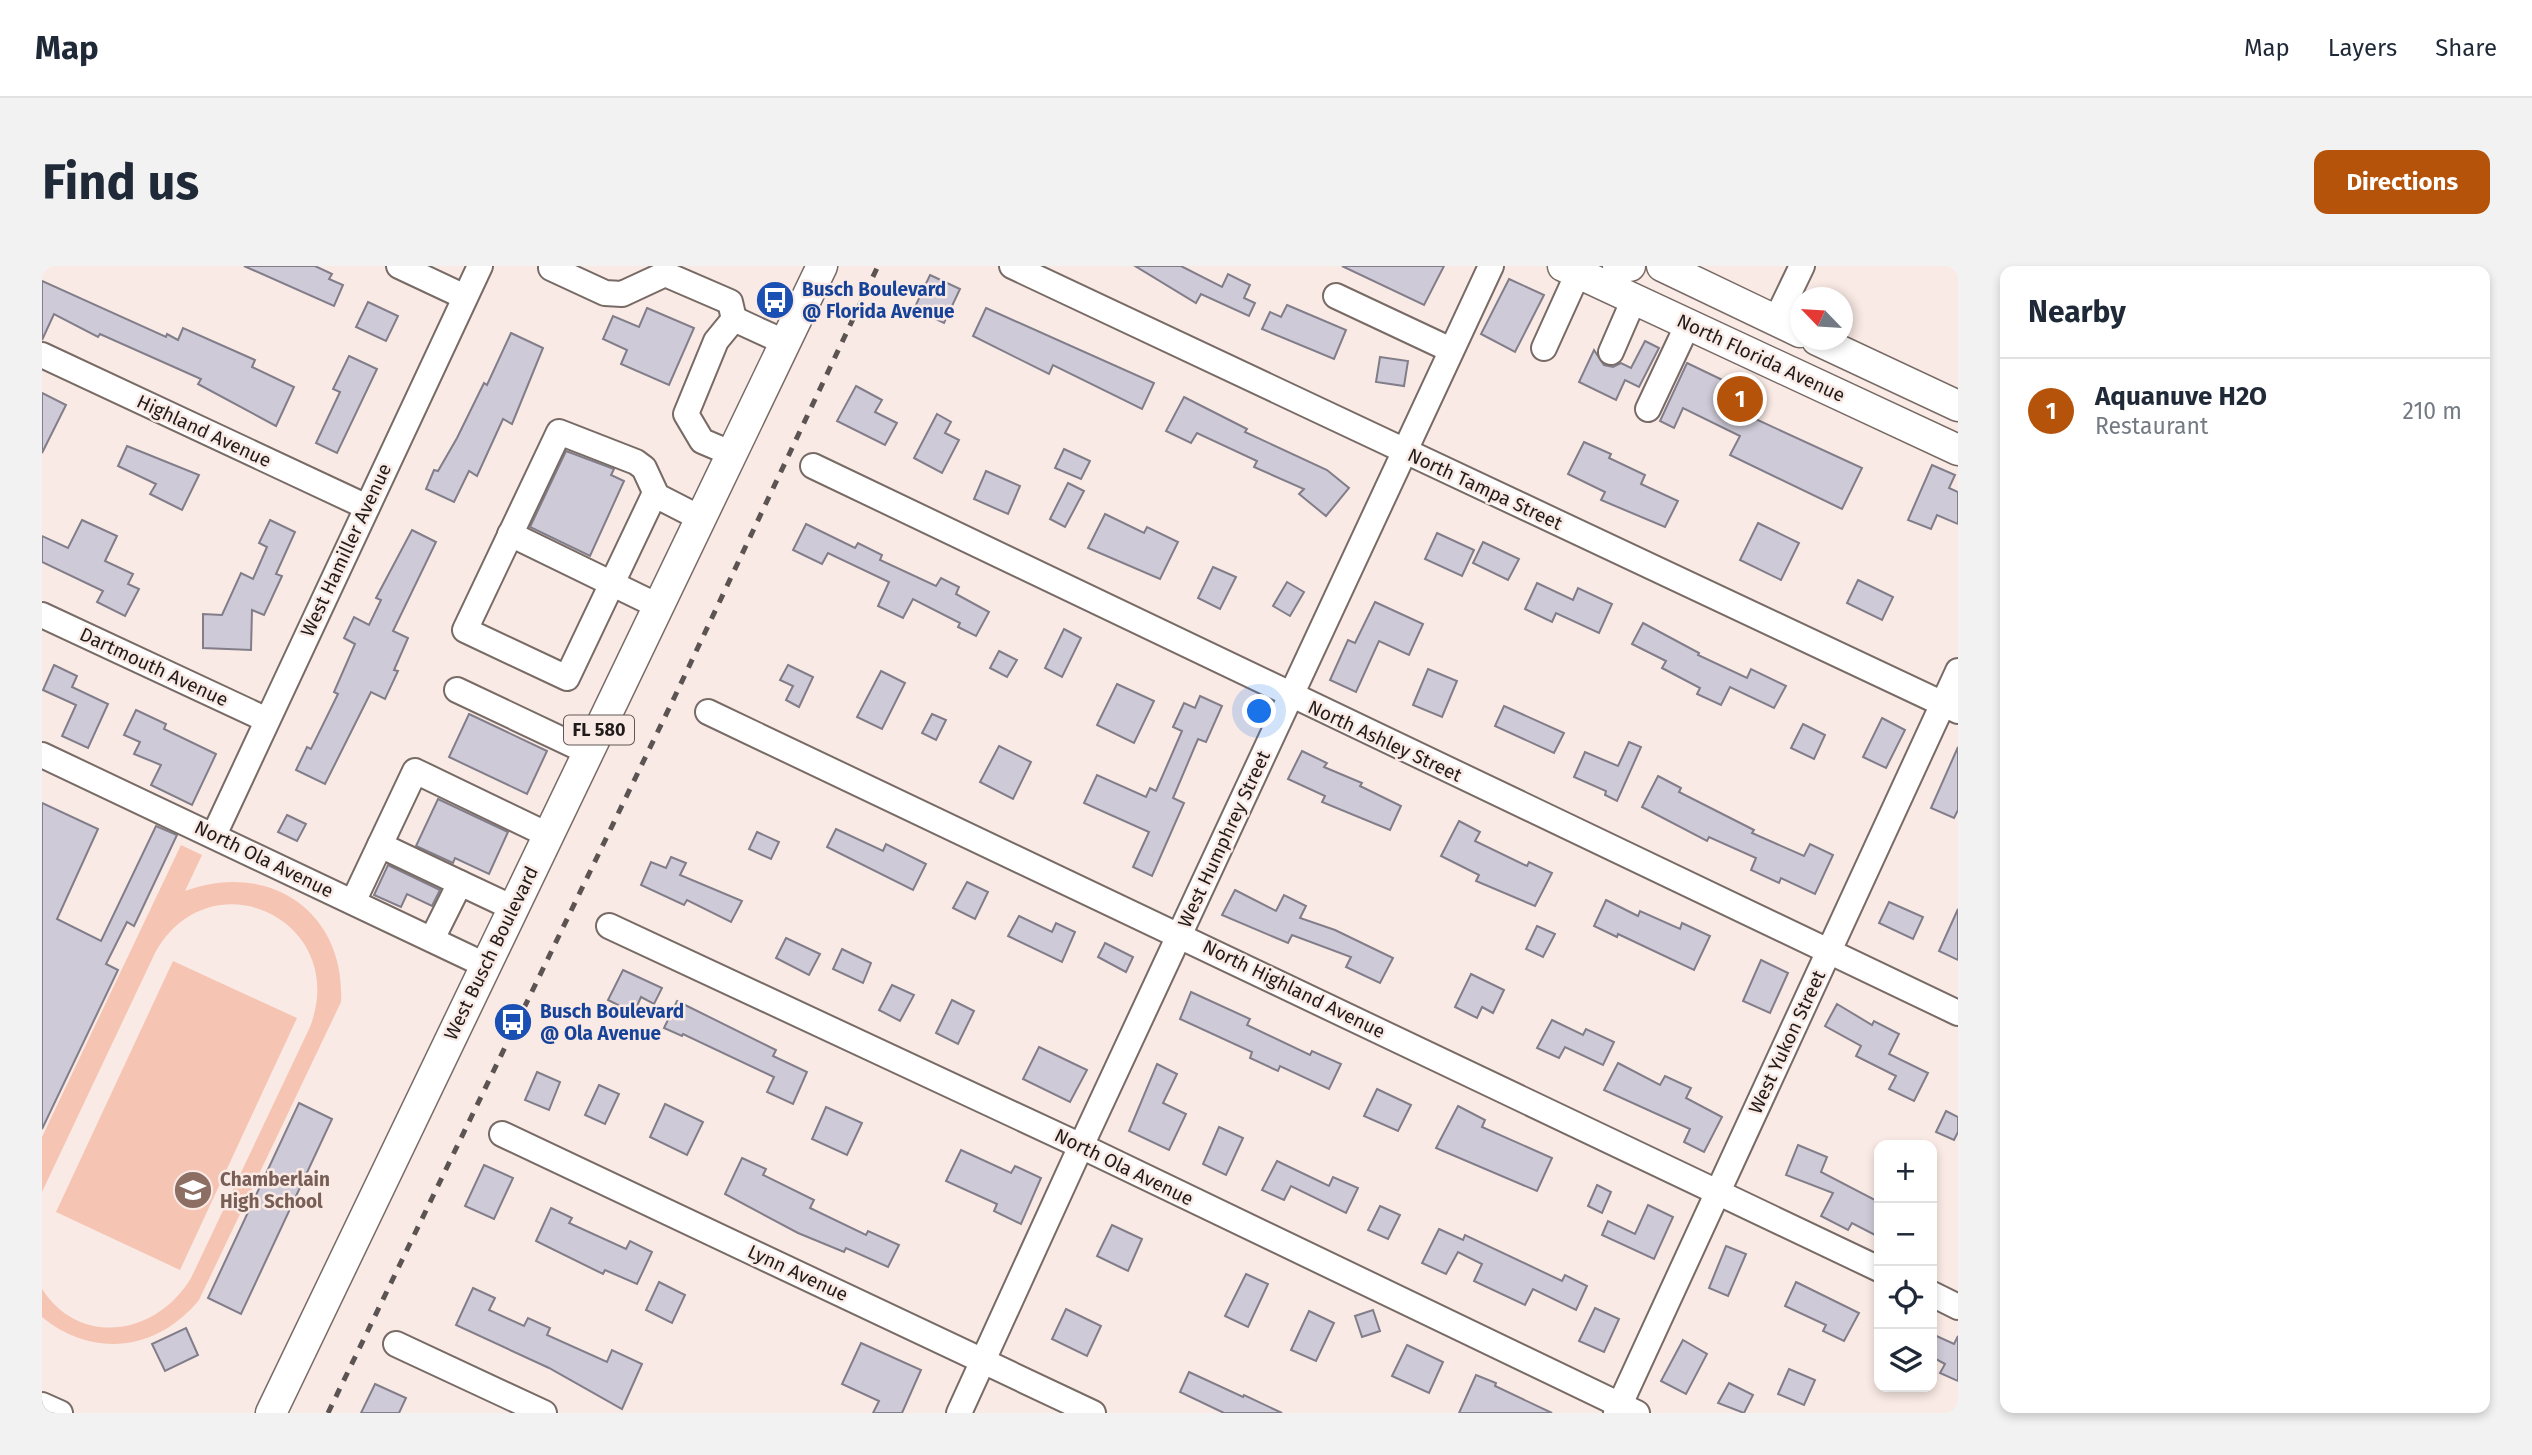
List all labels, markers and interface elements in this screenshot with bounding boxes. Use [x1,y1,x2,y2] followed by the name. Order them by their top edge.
[35,28,99,68] text: Map
[2244,34,2290,62] text: Map
[2328,34,2397,62] text: Layers
[2435,34,2497,62] text: Share
[2314,150,2490,214] button: Directions
[42,153,199,212] text: Find us
[802,278,955,323] place label: Busch Boulevard @ Florida Avenue
[754,279,796,321] bus stop icon: Busch Boulevard @ Florida Avenue
[1790,287,1853,350] north arrow
[2028,294,2126,330] text: Nearby
[1673,309,1849,407] street label: North Florida Avenue
[1717,373,1763,425] pin: 1
[2095,381,2267,412] text: Aquanuve H2O
[133,390,275,472] street label: Highland Avenue
[2046,397,2056,425] text: 1
[2403,397,2462,425] text: 210 m
[2095,412,2208,440] text: Restaurant
[1404,443,1566,535] street label: North Tampa Street
[296,460,396,640] street label: West Hamiller Avenue
[76,623,232,711] street label: Dartmouth Avenue
[1242,694,1276,728] your location
[1304,695,1466,787] street label: North Ashley Street
[564,716,634,744] road number: FL 580
[1173,747,1275,931] street label: West Humphrey Street
[191,815,337,903] street label: North Ola Avenue
[439,862,543,1044] street label: West Busch Boulevard
[1199,935,1389,1043] street label: North Highland Avenue
[1744,967,1830,1117] street label: West Yukon Street
[540,1000,684,1045] place label: Busch Boulevard @ Ola Avenue
[492,1001,534,1043] bus stop icon: Busch Boulevard @ Ola Avenue
[1051,1123,1197,1211] street label: North Ola Avenue
[1874,1140,1937,1392] map controls
[1874,1140,1937,1203] button: +
[220,1168,330,1213] place label: Chamberlain High School
[172,1169,214,1211] school or university icon: Chamberlain High School
[1874,1203,1937,1266] button: −
[744,1240,852,1306] street label: Lynn Avenue
[1874,1266,1937,1329] button: locate
[1874,1329,1937,1392] button: layers

